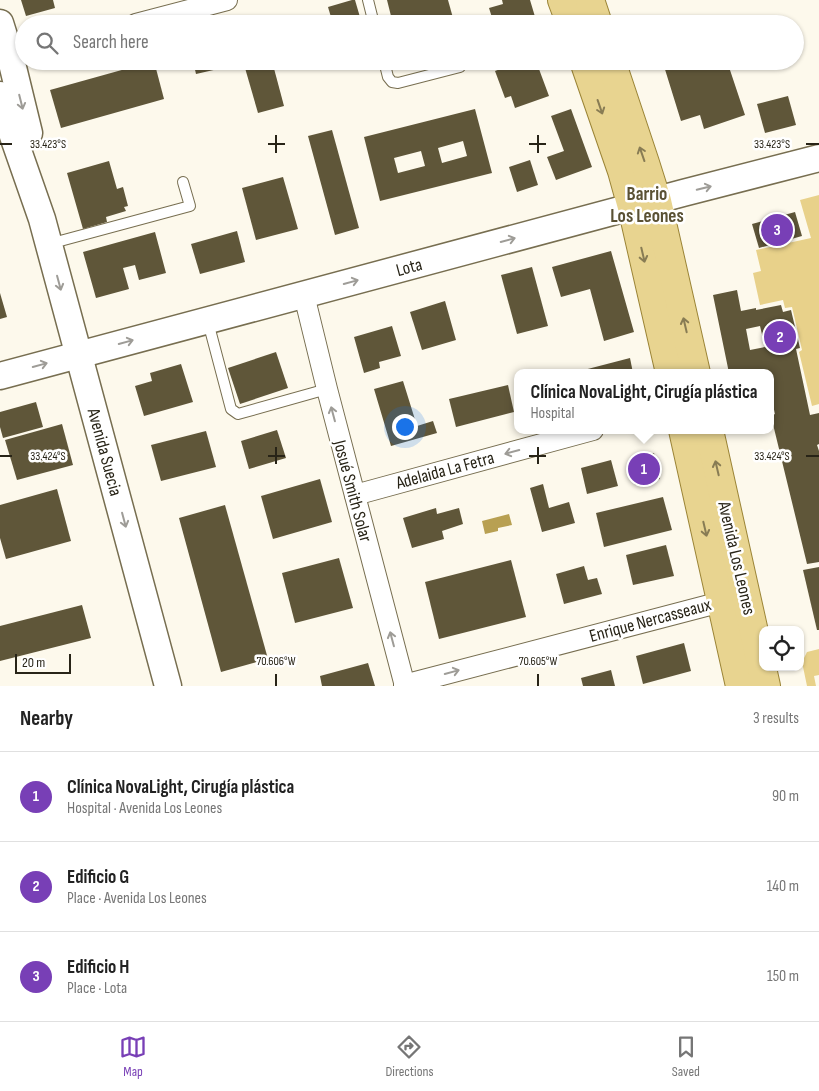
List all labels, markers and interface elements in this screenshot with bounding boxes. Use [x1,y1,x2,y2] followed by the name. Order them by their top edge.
[15,15,804,70] search box
[33,29,61,57] icon: search
[73,31,149,54] text: Search here
[17,94,27,110] one-way arrow
[596,99,605,115] one-way arrow
[30,137,66,152] text: 33.423°S
[754,137,790,152] text: 33.423°S
[637,147,646,162] one-way arrow
[695,182,711,192] one-way arrow
[610,183,684,228] district label: Barrio Los Leones
[761,211,793,249] pin: 3
[499,235,515,245] one-way arrow
[639,246,648,262] one-way arrow
[394,254,425,281] street label: Lota
[55,274,64,290] one-way arrow
[342,277,358,286] one-way arrow
[680,318,689,334] one-way arrow
[764,318,796,356] pin: 2
[118,337,134,346] one-way arrow
[31,360,47,370] one-way arrow
[514,369,774,434] popup
[530,381,758,404] text: Clínica NovaLight, Cirugía plástica
[530,404,574,423] text: Hospital
[82,405,126,498] street label: Avenida Suecia
[328,406,338,422] one-way arrow
[392,414,418,440] your location
[329,437,376,544] street label: Josué Smith Solar
[393,447,497,494] street label: Adelaida La Fetra
[504,448,520,457] one-way arrow
[30,449,66,464] text: 33.424°S
[754,449,790,464] text: 33.424°S
[628,450,660,488] pin: 1
[712,460,721,476] one-way arrow
[713,498,760,617] street label: Avenida Los Leones
[119,511,129,527] one-way arrow
[701,521,710,537] one-way arrow
[587,594,714,647] street label: Enrique Nercasseaux
[759,626,804,671] map controls
[759,626,804,671] button: locate
[387,631,397,647] one-way arrow
[15,651,71,674] scale bar
[22,654,45,671] text: 20 m
[257,654,296,669] text: 70.606°W
[519,654,557,669] text: 70.605°W
[443,667,459,676] one-way arrow
[20,706,73,731] text: Nearby
[753,709,799,728] text: 3 results
[67,776,294,799] text: Clínica NovaLight, Cirugía plástica
[33,787,39,806] text: 1
[772,787,799,806] text: 90 m
[67,799,222,818] text: Hospital · Avenida Los Leones
[67,866,129,889] text: Edificio G
[32,877,40,896] text: 2
[767,877,799,896] text: 140 m
[67,889,207,908] text: Place · Avenida Los Leones
[67,956,129,979] text: Edificio H
[32,967,40,986] text: 3
[767,967,799,986] text: 150 m
[67,979,127,998] text: Place · Lota
[119,1033,147,1080] tab: Map
[385,1033,434,1080] tab: Directions
[672,1033,700,1080] tab: Saved

